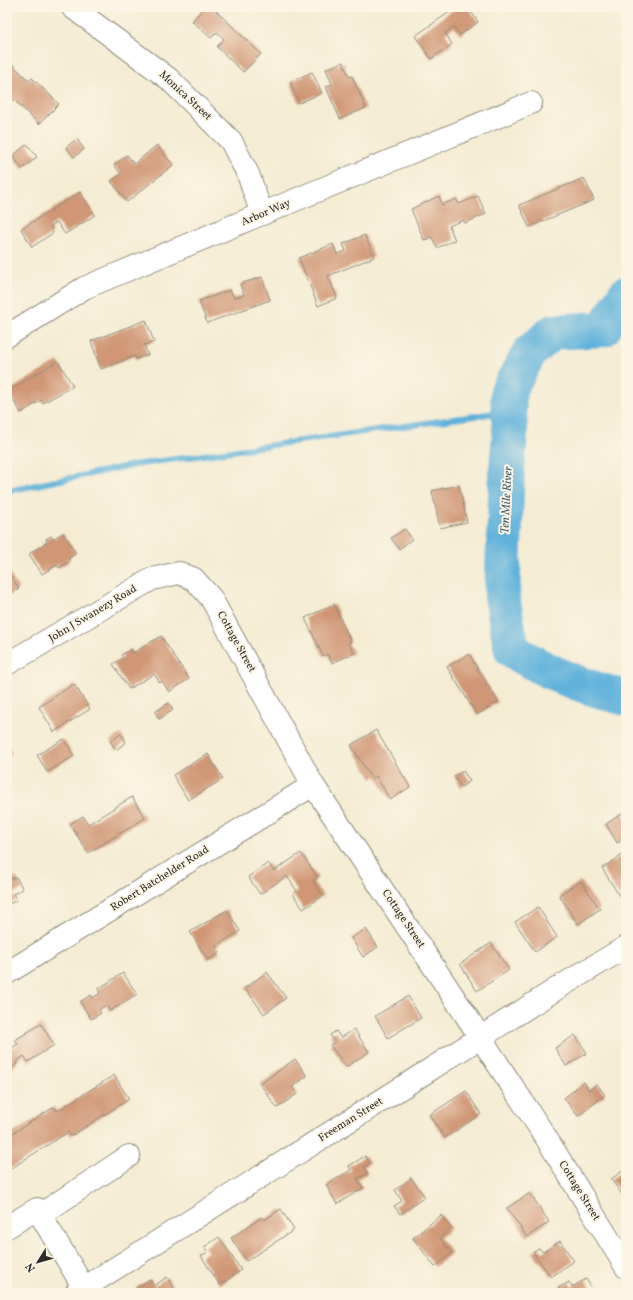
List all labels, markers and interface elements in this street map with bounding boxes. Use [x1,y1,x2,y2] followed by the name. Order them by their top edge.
[155,68,215,124] street label: Monica Street
[239,196,293,230] street label: Arbor Way
[497,466,517,534] water label: Ten Mile River
[46,582,140,646] street label: John J Swanezy Road
[213,609,259,675] street label: Cottage Street
[108,843,212,915] street label: Robert Batchelder Road
[378,887,428,951] street label: Cottage Street
[316,1094,386,1146] street label: Freeman Street
[555,1158,603,1224] street label: Cottage Street
[18,1242,58,1282] north arrow
[23,1259,40,1275] text: N

